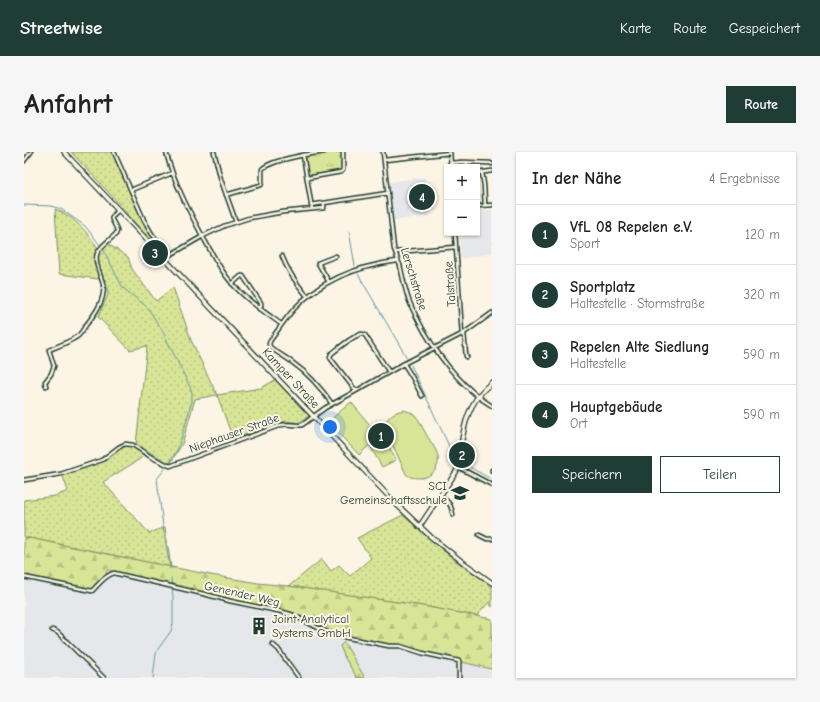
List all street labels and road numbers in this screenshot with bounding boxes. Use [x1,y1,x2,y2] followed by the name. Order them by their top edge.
[398,246,430,312] street label: Lerschstraße
[441,261,459,307] street label: Talstraße
[260,345,322,411] street label: Kamper Straße
[187,410,281,456] street label: Niephauser Straße
[203,579,281,609] street label: Genender Weg

